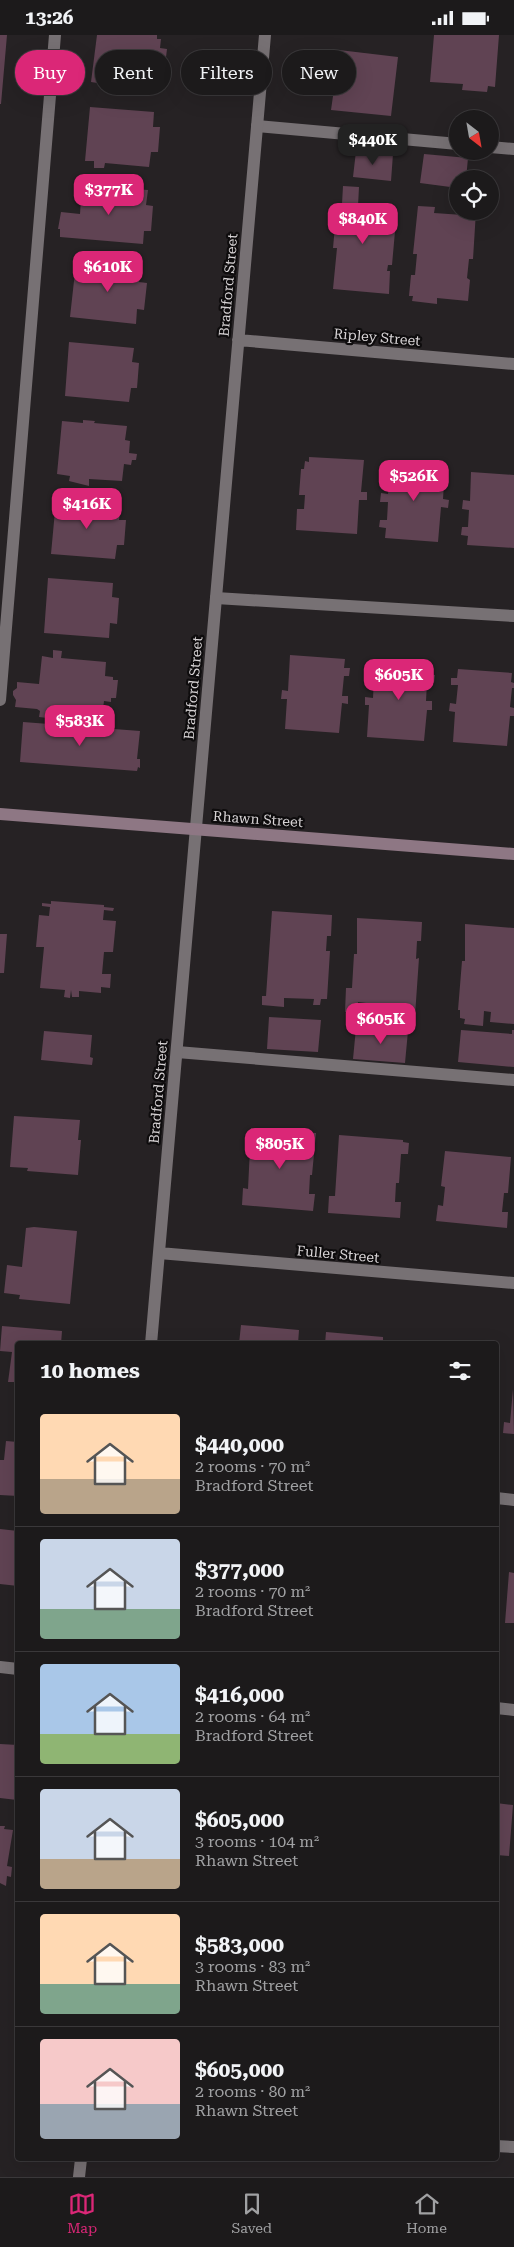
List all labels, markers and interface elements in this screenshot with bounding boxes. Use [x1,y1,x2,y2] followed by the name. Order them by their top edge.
[25,6,74,29] text: 13:26
[15,50,85,95] chip: Buy
[95,50,171,95] chip: Rent
[181,50,272,95] chip: Filters
[282,50,356,95] chip: New
[449,110,499,160] north arrow
[449,110,499,220] map controls
[338,123,408,166] pin: $440K
[349,130,397,149] text: $440K
[449,170,499,220] button: locate
[74,173,144,216] pin: $377K
[85,180,133,199] text: $377K
[328,203,398,245] pin: $840K
[339,209,387,228] text: $840K
[216,233,240,337] street label: Bradford Street
[73,251,143,293] pin: $610K
[84,257,132,276] text: $610K
[333,325,421,349] street label: Ripley Street
[379,459,449,502] pin: $526K
[390,466,438,485] text: $526K
[52,487,122,530] pin: $416K
[63,494,111,513] text: $416K
[181,636,205,740] street label: Bradford Street
[364,659,434,701] pin: $605K
[375,665,423,684] text: $605K
[45,705,115,747] pin: $583K
[56,711,104,730] text: $583K
[212,808,304,830] street label: Rhawn Street
[346,1003,416,1045] pin: $605K
[357,1009,405,1028] text: $605K
[146,1040,170,1144] street label: Bradford Street
[245,1127,315,1170] pin: $805K
[256,1134,304,1153] text: $805K
[296,1242,380,1266] street label: Fuller Street
[446,1357,474,1385] icon: filters
[40,1359,140,1383] text: 10 homes
[195,1433,284,1457] text: $440,000
[80,1434,140,1494] icon: home
[195,1457,310,1476] text: 2 rooms · 70 m²
[195,1476,314,1495] text: Bradford Street
[195,1558,284,1582] text: $377,000
[80,1559,140,1619] icon: home
[195,1582,310,1601] text: 2 rooms · 70 m²
[195,1601,314,1620] text: Bradford Street
[195,1683,284,1707] text: $416,000
[80,1684,140,1744] icon: home
[195,1707,310,1726] text: 2 rooms · 64 m²
[195,1726,314,1745] text: Bradford Street
[195,1808,284,1832] text: $605,000
[80,1809,140,1869] icon: home
[195,1832,319,1851] text: 3 rooms · 104 m²
[195,1851,298,1870] text: Rhawn Street
[195,1933,284,1957] text: $583,000
[80,1934,140,1994] icon: home
[195,1957,310,1976] text: 3 rooms · 83 m²
[195,1976,298,1995] text: Rhawn Street
[195,2058,284,2082] text: $605,000
[80,2059,140,2119] icon: home
[195,2082,310,2101] text: 2 rooms · 80 m²
[195,2101,298,2120] text: Rhawn Street
[67,2190,97,2236] tab: Map
[231,2190,272,2236] tab: Saved
[406,2190,447,2236] tab: Home

